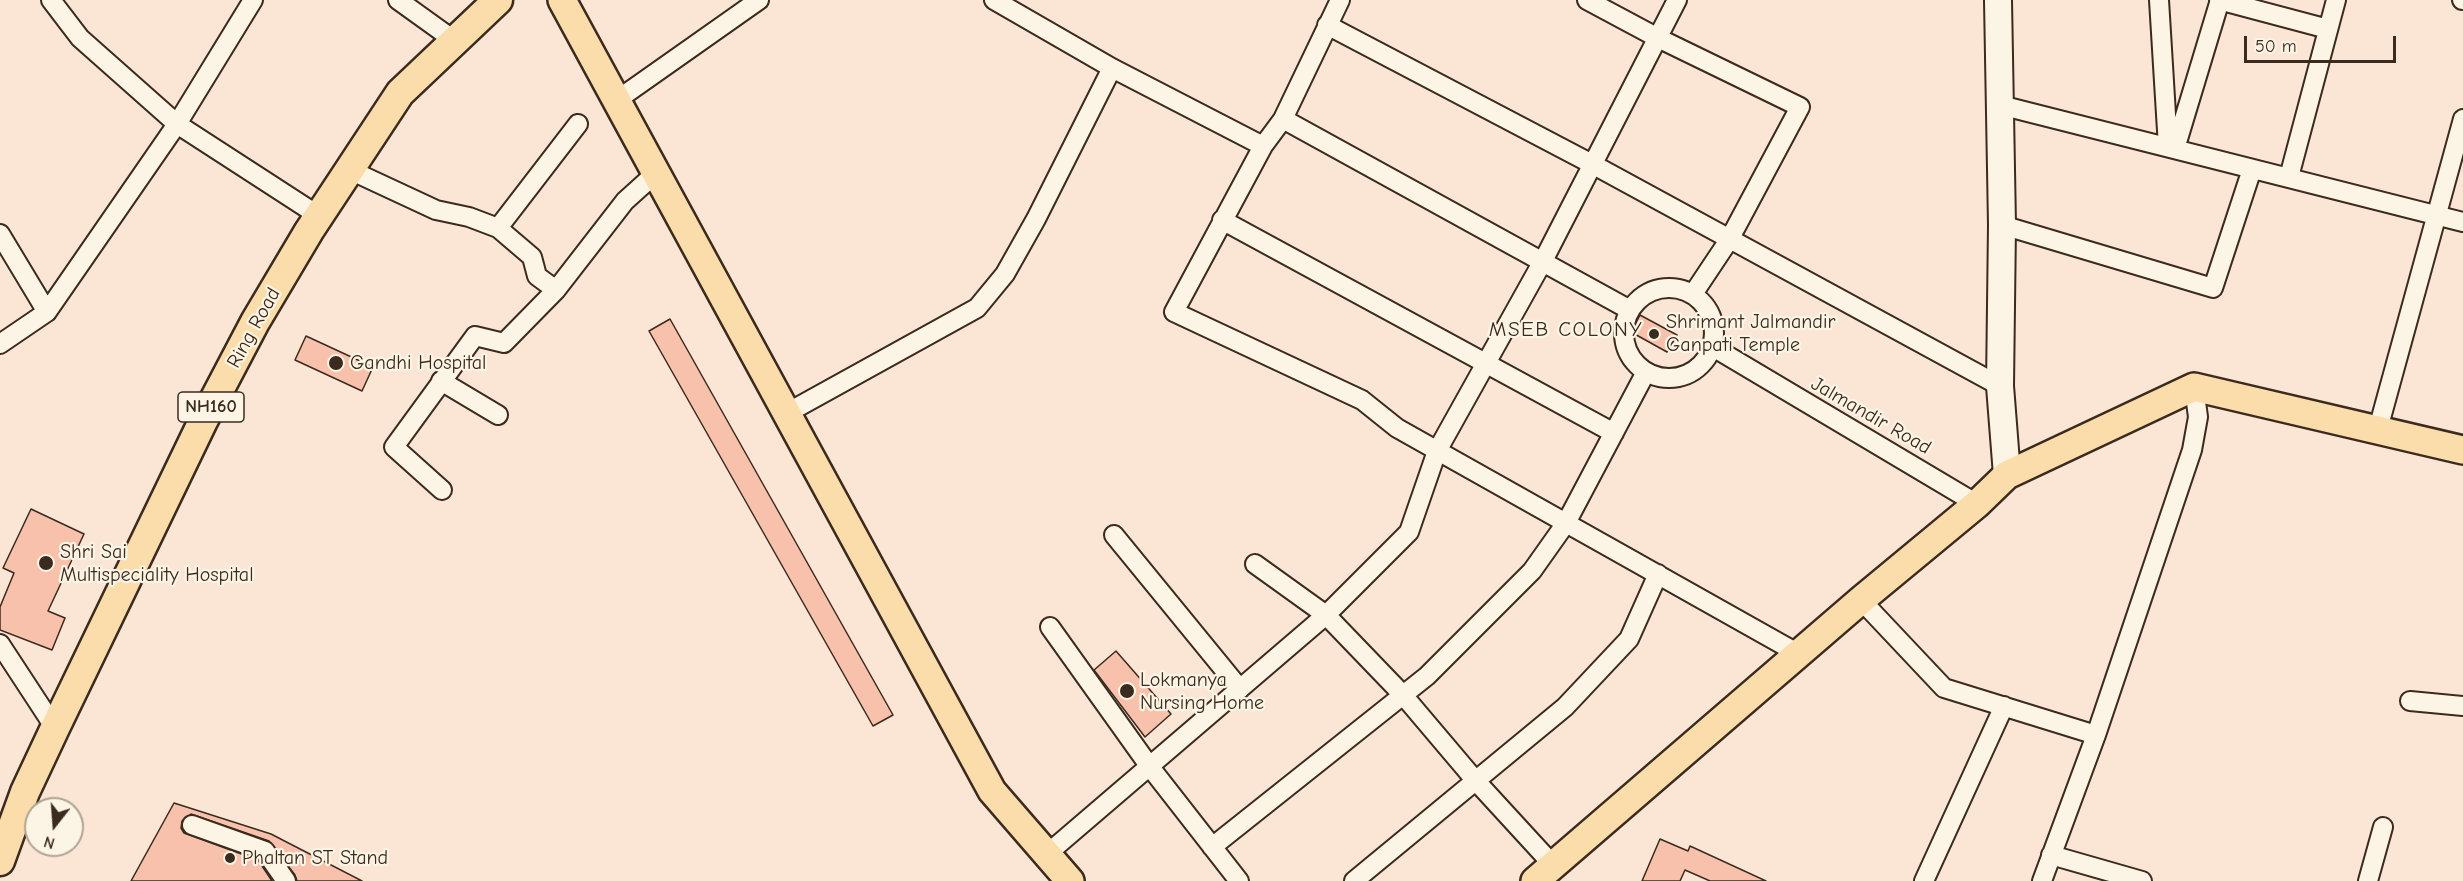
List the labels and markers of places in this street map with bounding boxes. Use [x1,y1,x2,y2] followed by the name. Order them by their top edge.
[1666,310,1835,357] place label: Shrimant Jalmandir Ganpati Temple
[1647,327,1661,341] marker: Shrimant Jalmandir Ganpati Temple
[350,351,486,375] place label: Gandhi Hospital
[327,354,345,372] marker: Gandhi Hospital
[60,540,254,587] place label: Shri Sai Multispeciality Hospital
[37,554,55,572] marker: Shri Sai Multispeciality Hospital
[1140,668,1264,715] place label: Lokmanya Nursing Home
[1118,682,1136,700] marker: Lokmanya Nursing Home
[242,846,388,870] place label: Phaltan ST Stand
[223,851,237,865] marker: Phaltan ST Stand

